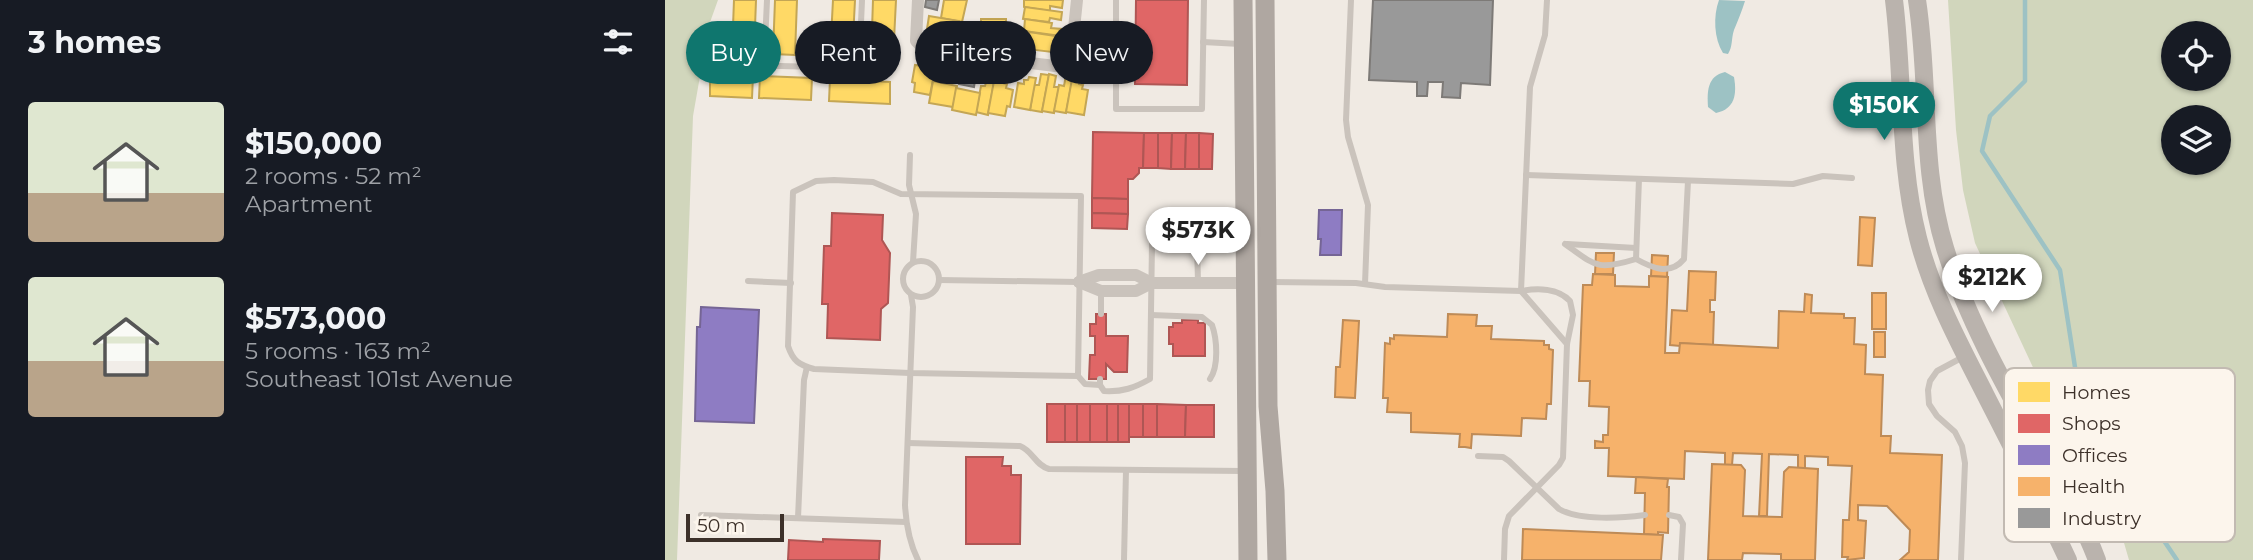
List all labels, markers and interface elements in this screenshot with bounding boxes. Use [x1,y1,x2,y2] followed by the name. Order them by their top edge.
[686,21,781,84] chip: Buy
[795,21,901,84] chip: Rent
[915,21,1036,84] chip: Filters
[1050,21,1153,84] chip: New
[2161,21,2231,175] map controls
[2161,21,2231,91] button: locate
[599,23,637,61] icon: filters
[28,24,161,61] text: 3 homes
[1835,82,1933,142] pin: $150K
[1849,91,1919,119] text: $150K
[2161,105,2231,175] button: layers
[245,125,382,162] text: $150,000
[84,130,168,214] icon: home
[245,162,422,190] text: 2 rooms · 52 m²
[245,190,373,218] text: Apartment
[1149,208,1247,267] pin: $573K
[1162,216,1234,244] text: $573K
[1943,254,2041,314] pin: $212K
[1958,263,2026,291] text: $212K
[245,300,386,337] text: $573,000
[84,305,168,389] icon: home
[245,337,431,365] text: 5 rooms · 163 m²
[245,365,513,393] text: Southeast 101st Avenue
[2004,368,2235,542] legend
[2062,381,2130,404] text: Homes
[2062,412,2121,435] text: Shops
[2062,444,2127,467] text: Offices
[2062,475,2125,498] text: Health
[2062,507,2142,530] text: Industry
[686,511,784,543] scale bar
[697,514,745,537] text: 50 m

